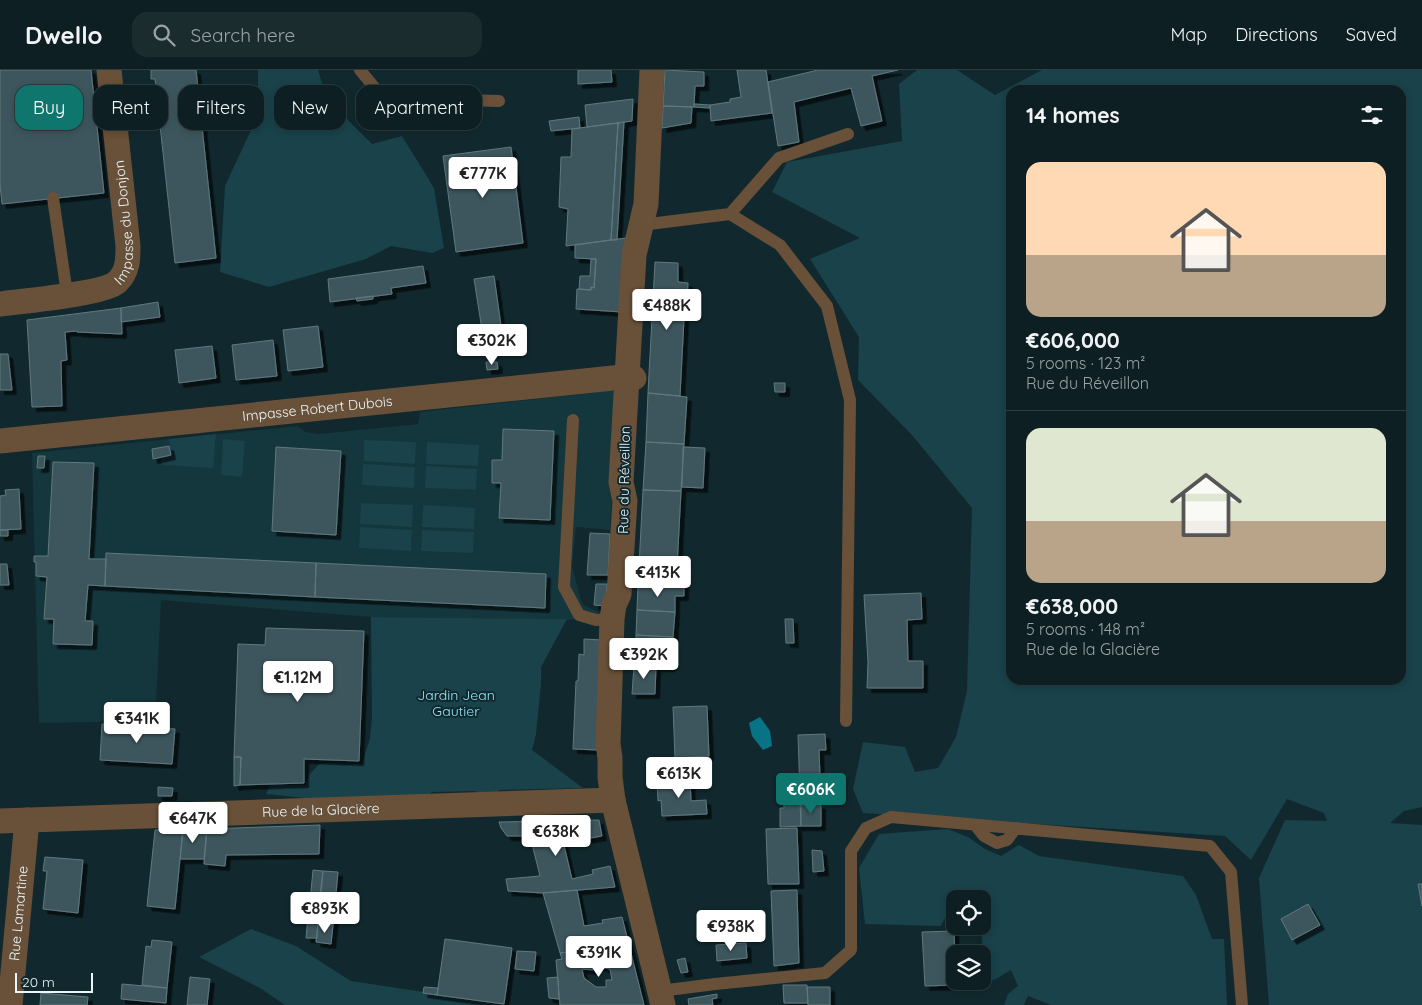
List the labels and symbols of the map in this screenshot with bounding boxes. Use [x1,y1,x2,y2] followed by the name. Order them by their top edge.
[448,156,518,199] pin: €777K
[110,159,137,289] street label: Impasse du Donjon
[632,288,702,331] pin: €488K
[457,324,527,366] pin: €302K
[241,392,393,425] street label: Impasse Robert Dubois
[614,426,634,534] street label: Rue du Réveillon
[623,556,693,598] pin: €413K
[609,638,679,680] pin: €392K
[257,660,339,703] pin: €1.12M
[417,686,495,720] park label: Jardin Jean Gautier
[102,702,172,744] pin: €341K
[644,756,714,799] pin: €613K
[776,772,846,815] pin: €606K
[262,799,380,821] street label: Rue de la Glacière
[158,802,228,844] pin: €647K
[521,814,591,857] pin: €638K
[5,865,32,962] street label: Rue Lamartine
[290,892,360,934] pin: €893K
[696,910,766,952] pin: €938K
[564,936,634,978] pin: €391K
[15,970,92,993] scale bar

